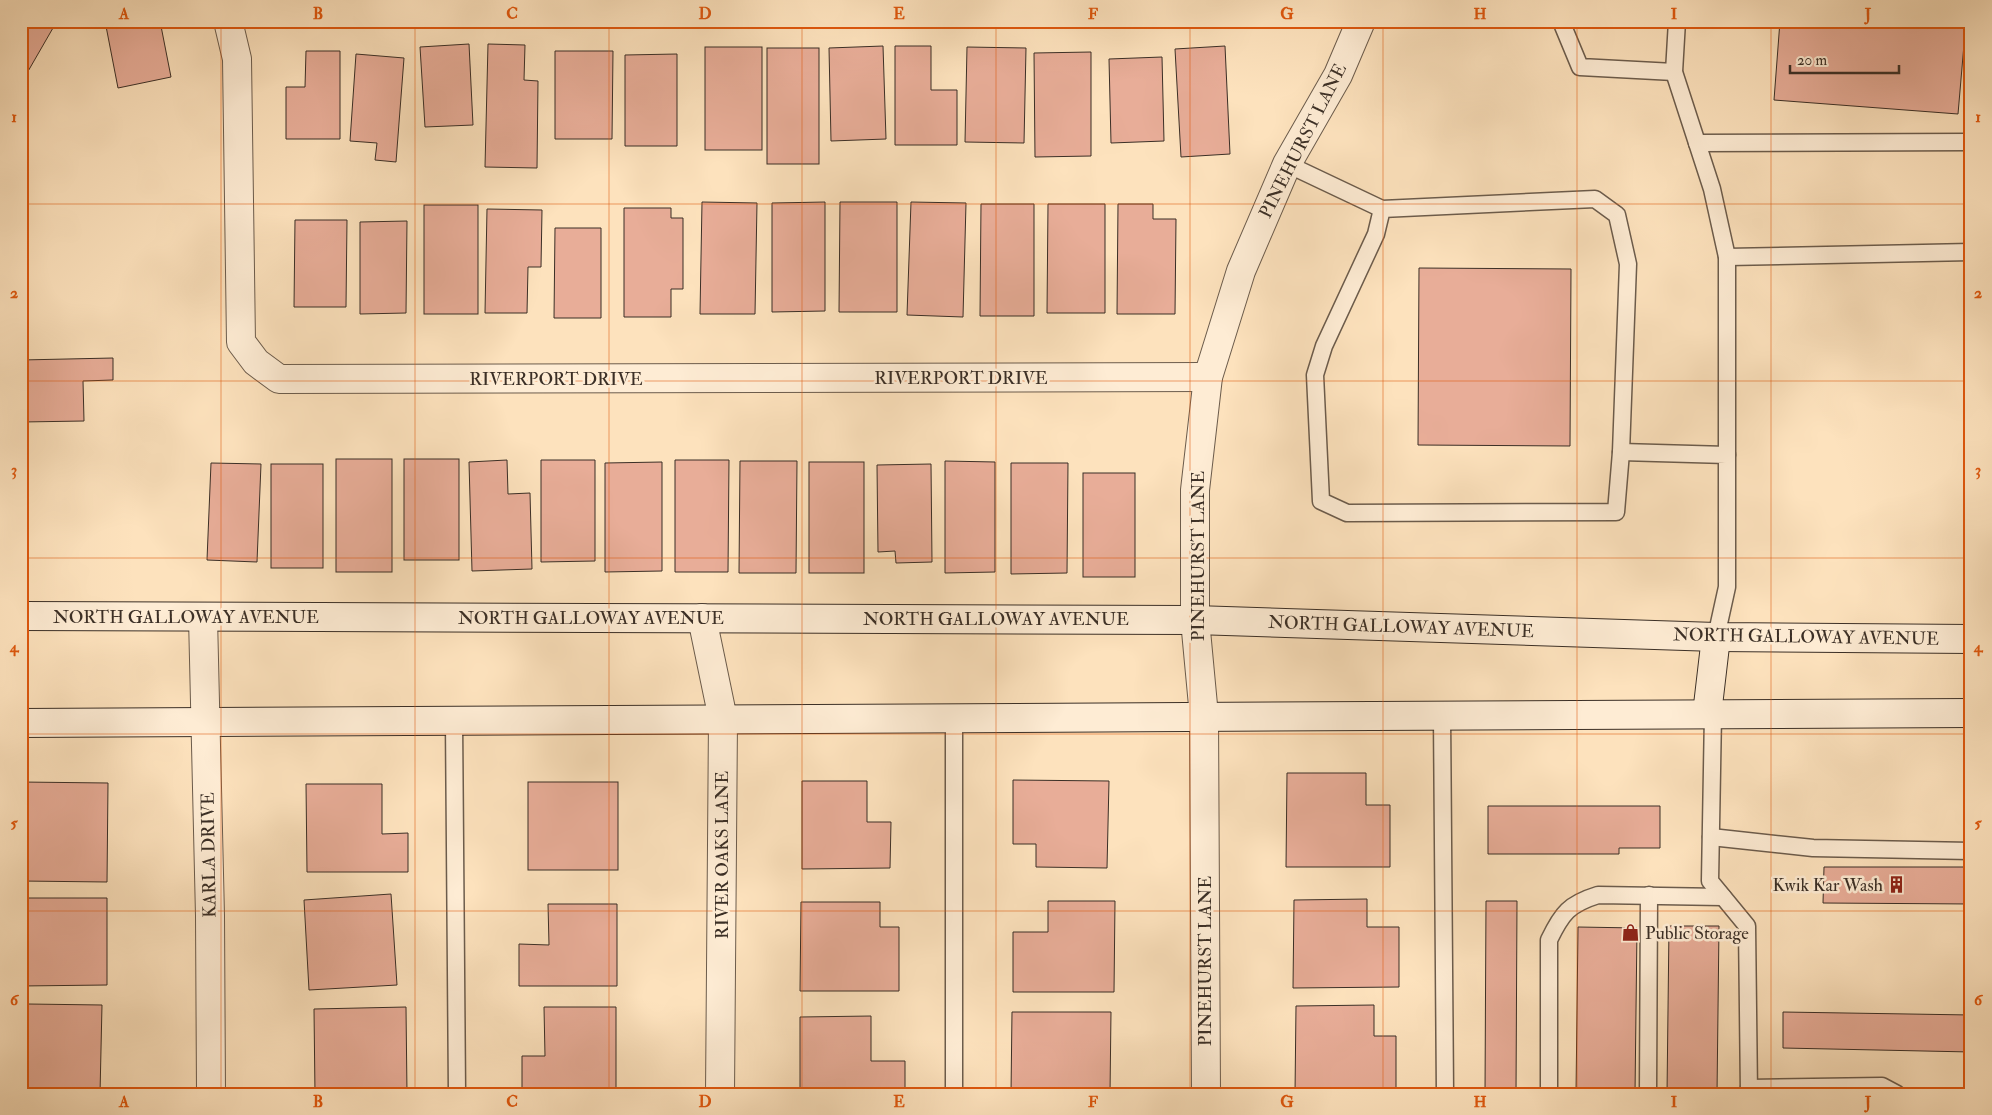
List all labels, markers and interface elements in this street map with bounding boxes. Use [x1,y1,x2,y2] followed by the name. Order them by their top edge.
[118,4,130,24] text: A
[313,4,323,24] text: B
[506,4,518,24] text: C
[698,4,712,24] text: D
[893,4,905,24] text: E
[1088,4,1098,24] text: F
[1280,4,1294,24] text: G
[1473,4,1487,24] text: H
[1671,4,1678,24] text: I
[1864,4,1872,25] text: J
[1790,42,1898,74] scale bar
[1797,51,1827,70] text: 20 m
[1254,60,1352,222] street label: PINEHURST LANE
[11,107,17,127] text: 1
[1975,107,1981,127] text: 1
[10,283,18,303] text: 2
[1974,283,1982,303] text: 2
[874,367,1048,390] street label: RIVERPORT DRIVE
[469,368,643,391] street label: RIVERPORT DRIVE
[11,460,17,480] text: 3
[1975,460,1981,480] text: 3
[1187,471,1210,641] street label: PINEHURST LANE
[53,606,319,629] street label: NORTH GALLOWAY AVENUE
[458,607,724,630] street label: NORTH GALLOWAY AVENUE
[863,608,1129,631] street label: NORTH GALLOWAY AVENUE
[1268,611,1534,643] street label: NORTH GALLOWAY AVENUE
[1673,623,1939,651] street label: NORTH GALLOWAY AVENUE
[9,637,20,657] text: 4
[1973,637,1984,657] text: 4
[711,771,734,939] street label: RIVER OAKS LANE
[196,792,222,918] street label: KARLA DRIVE
[10,813,18,833] text: 5
[1974,813,1982,833] text: 5
[1773,874,1884,897] place label: Kwik Kar Wash
[1887,875,1907,895] building icon: Kwik Kar Wash
[1194,876,1217,1046] street label: PINEHURST LANE
[1645,922,1749,945] place label: Public Storage
[1621,923,1641,943] shop icon: Public Storage
[10,990,20,1010] text: 6
[1974,990,1984,1010] text: 6
[118,1092,130,1112] text: A
[313,1092,323,1112] text: B
[506,1092,518,1112] text: C
[698,1092,712,1112] text: D
[893,1092,905,1112] text: E
[1088,1092,1098,1112] text: F
[1280,1092,1294,1112] text: G
[1473,1092,1487,1112] text: H
[1671,1092,1678,1112] text: I
[1864,1092,1872,1113] text: J

